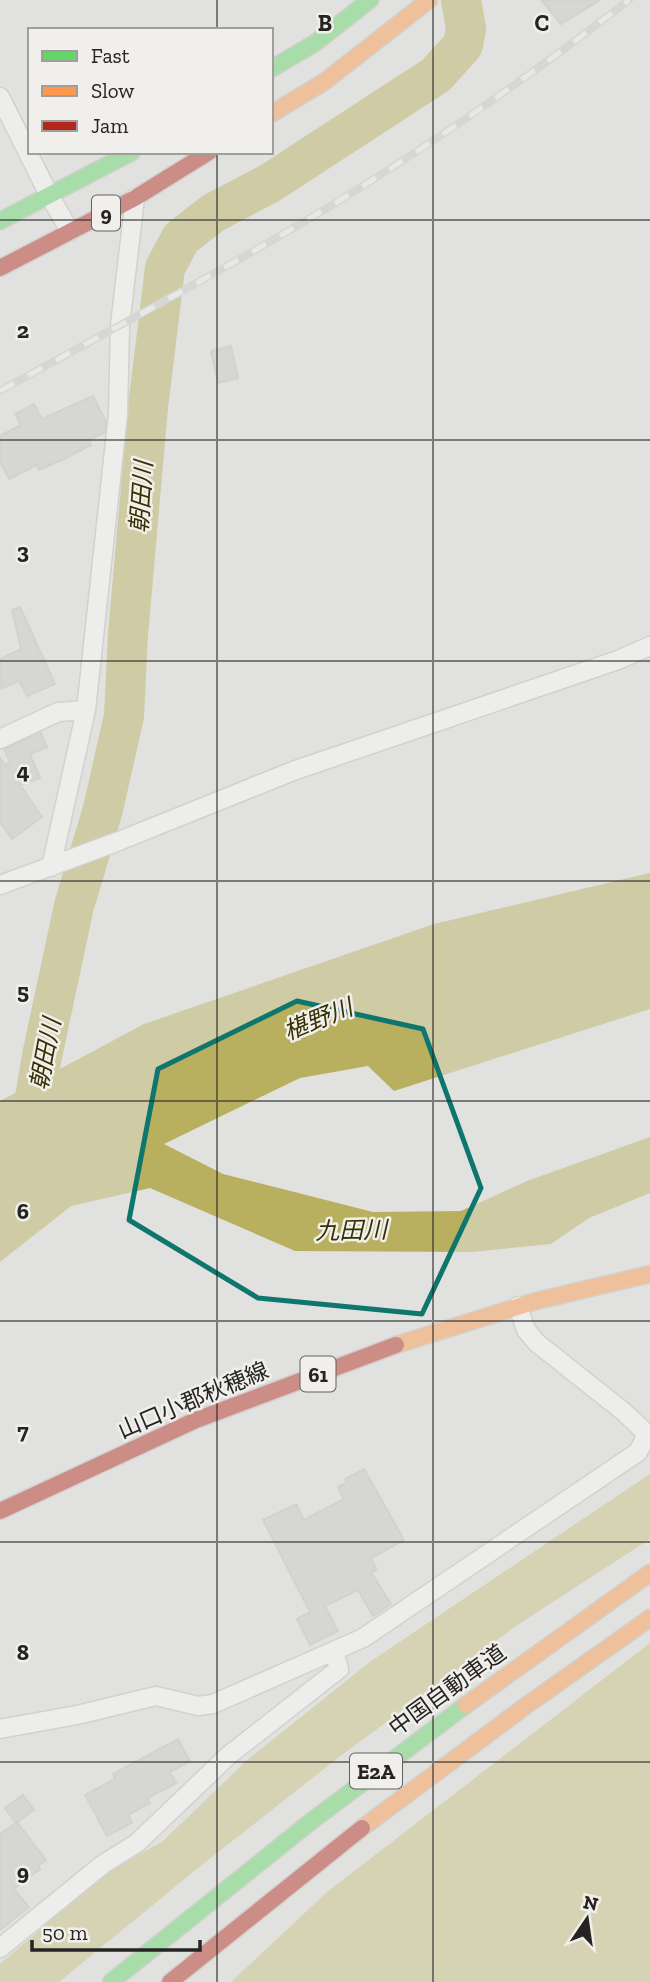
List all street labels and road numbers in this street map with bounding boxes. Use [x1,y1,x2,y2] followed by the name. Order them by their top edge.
[92,196,120,230] road number: 9
[113,1356,273,1444] street label: 山口小郡秋穂線
[300,1356,336,1392] road number: 61
[383,1638,511,1742] street label: 中国自動車道
[350,1754,402,1788] road number: E2A

